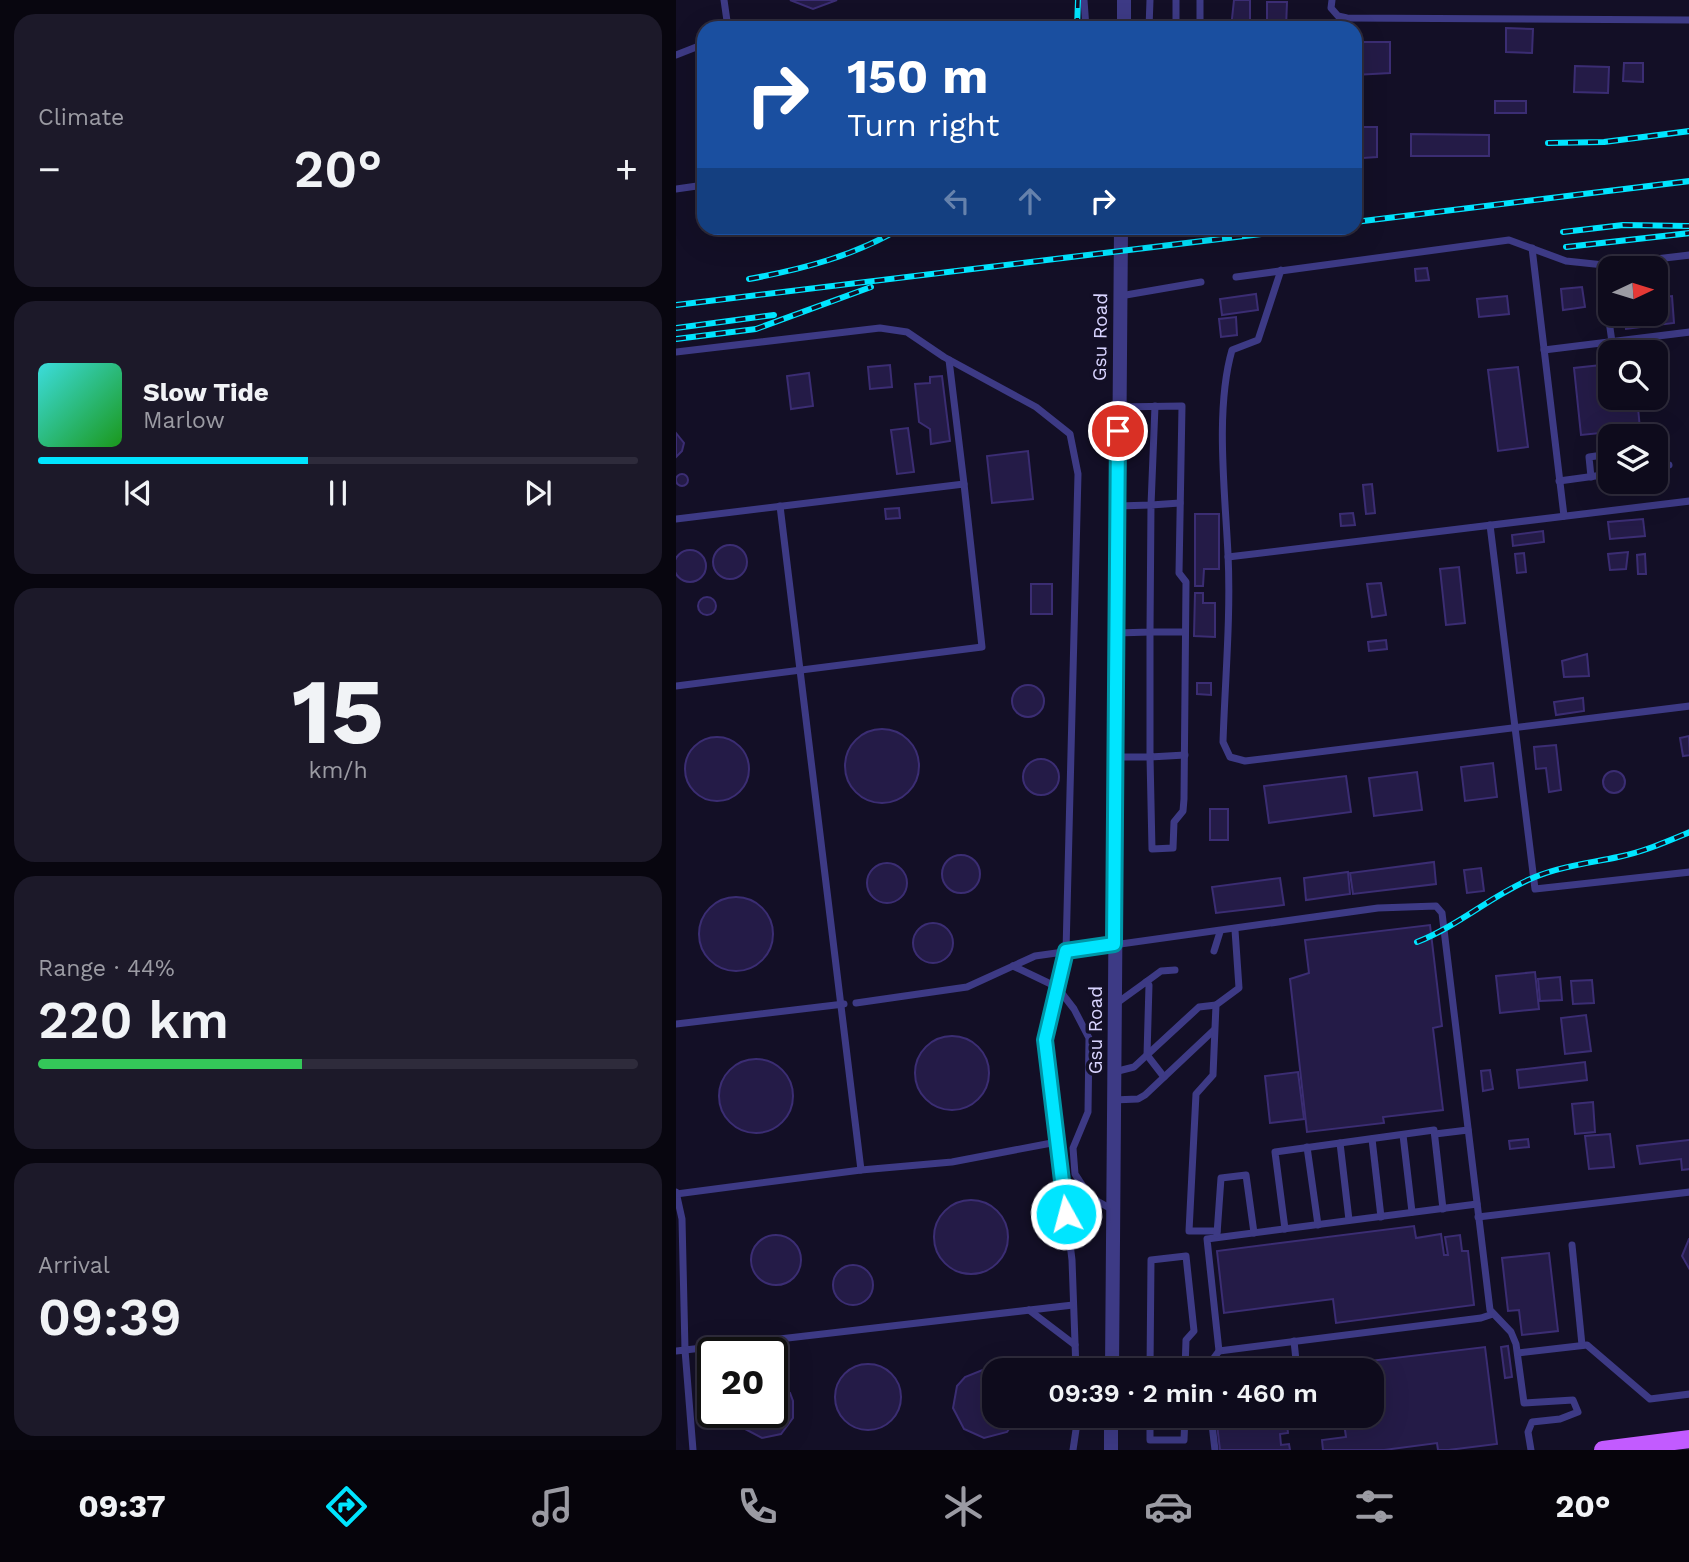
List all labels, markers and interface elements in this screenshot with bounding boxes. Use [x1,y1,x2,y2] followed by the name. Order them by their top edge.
[847,47,988,105] text: 150 m
[732,49,823,140] icon: right
[38,104,124,131] text: Climate
[847,106,999,144] text: Turn right
[294,139,382,200] text: 20°
[38,147,61,191] text: −
[615,147,638,191] text: +
[938,182,976,220] icon: left
[1011,182,1049,220] icon: ahead
[1084,182,1122,220] icon: right
[1598,256,1668,326] north arrow
[1598,256,1668,494] map controls
[1088,293,1112,381] street label: Gsu Road
[1598,340,1668,410] button: search
[143,377,269,407] text: Slow Tide
[1088,401,1148,461] pin
[143,407,225,434] text: Marlow
[1099,412,1137,450] icon: arrive
[1598,424,1668,494] button: layers
[119,474,157,512] icon: previous
[319,474,357,512] icon: pause
[519,474,557,512] icon: next
[292,658,384,765] text: 15
[308,757,368,784] text: km/h
[38,955,175,982] text: Range · 44%
[1084,986,1107,1074] street label: Gsu Road
[38,990,229,1051] text: 220 km
[1029,1177,1103,1251] position arrow
[38,1252,110,1279] text: Arrival
[38,1287,181,1348] text: 09:39
[697,1337,788,1428] speed limit sign: 20
[1048,1378,1318,1408] text: 09:39 · 2 min · 460 m
[322,1482,371,1531] icon: directions
[528,1482,577,1531] icon: music
[733,1482,782,1531] icon: phone
[939,1482,988,1531] icon: climate
[1144,1482,1193,1531] icon: car
[1350,1482,1399,1531] icon: filters
[78,1487,166,1525] text: 09:37
[1555,1487,1611,1525] text: 20°

